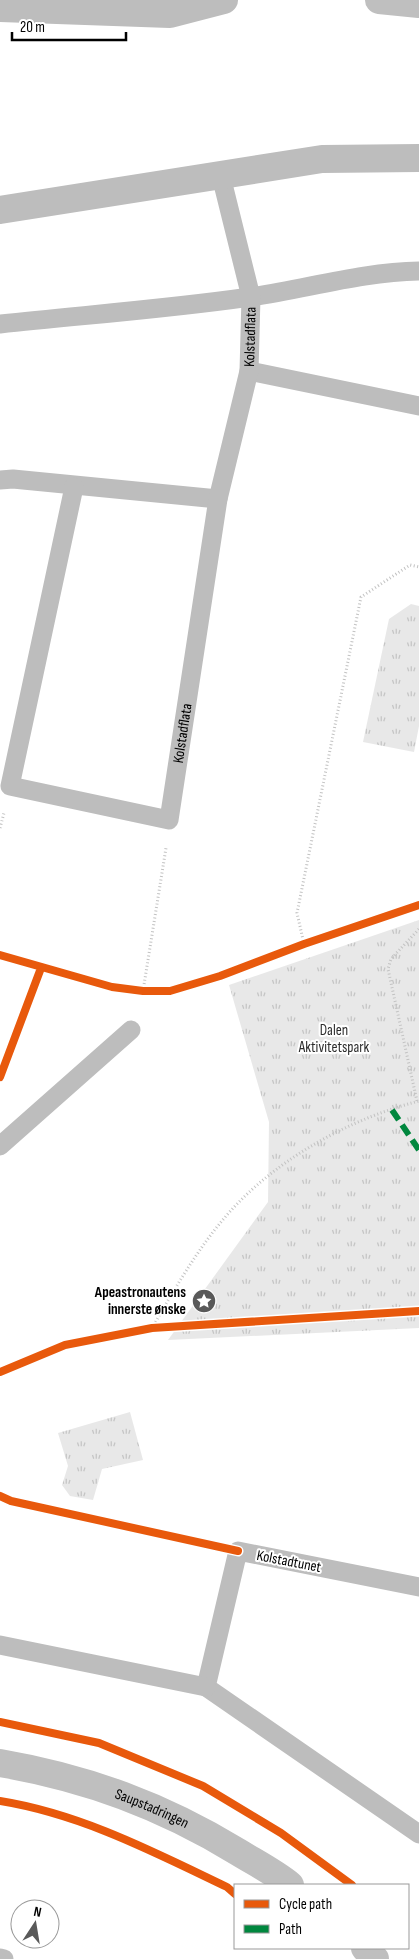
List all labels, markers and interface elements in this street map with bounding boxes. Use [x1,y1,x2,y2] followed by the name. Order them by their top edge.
[12,10,126,42] scale bar
[20,18,45,37] text: 20 m
[240,306,261,367] street label: Kolstadflata
[169,702,197,765] street label: Kolstadflata
[298,1021,370,1057] park label: Dalen Aktivitetspark
[94,1283,186,1319] place label: Apeastronautens innerste ønske
[191,1288,217,1314] place icon: Apeastronautens innerste ønske
[255,1546,323,1577] street label: Kolstadtunet
[112,1785,192,1833] street label: Saupstadringen
[234,1884,409,1949] legend
[279,1895,332,1914] text: Cycle path
[10,1899,60,1949] north arrow
[32,1903,43,1921] text: N
[279,1920,302,1939] text: Path

